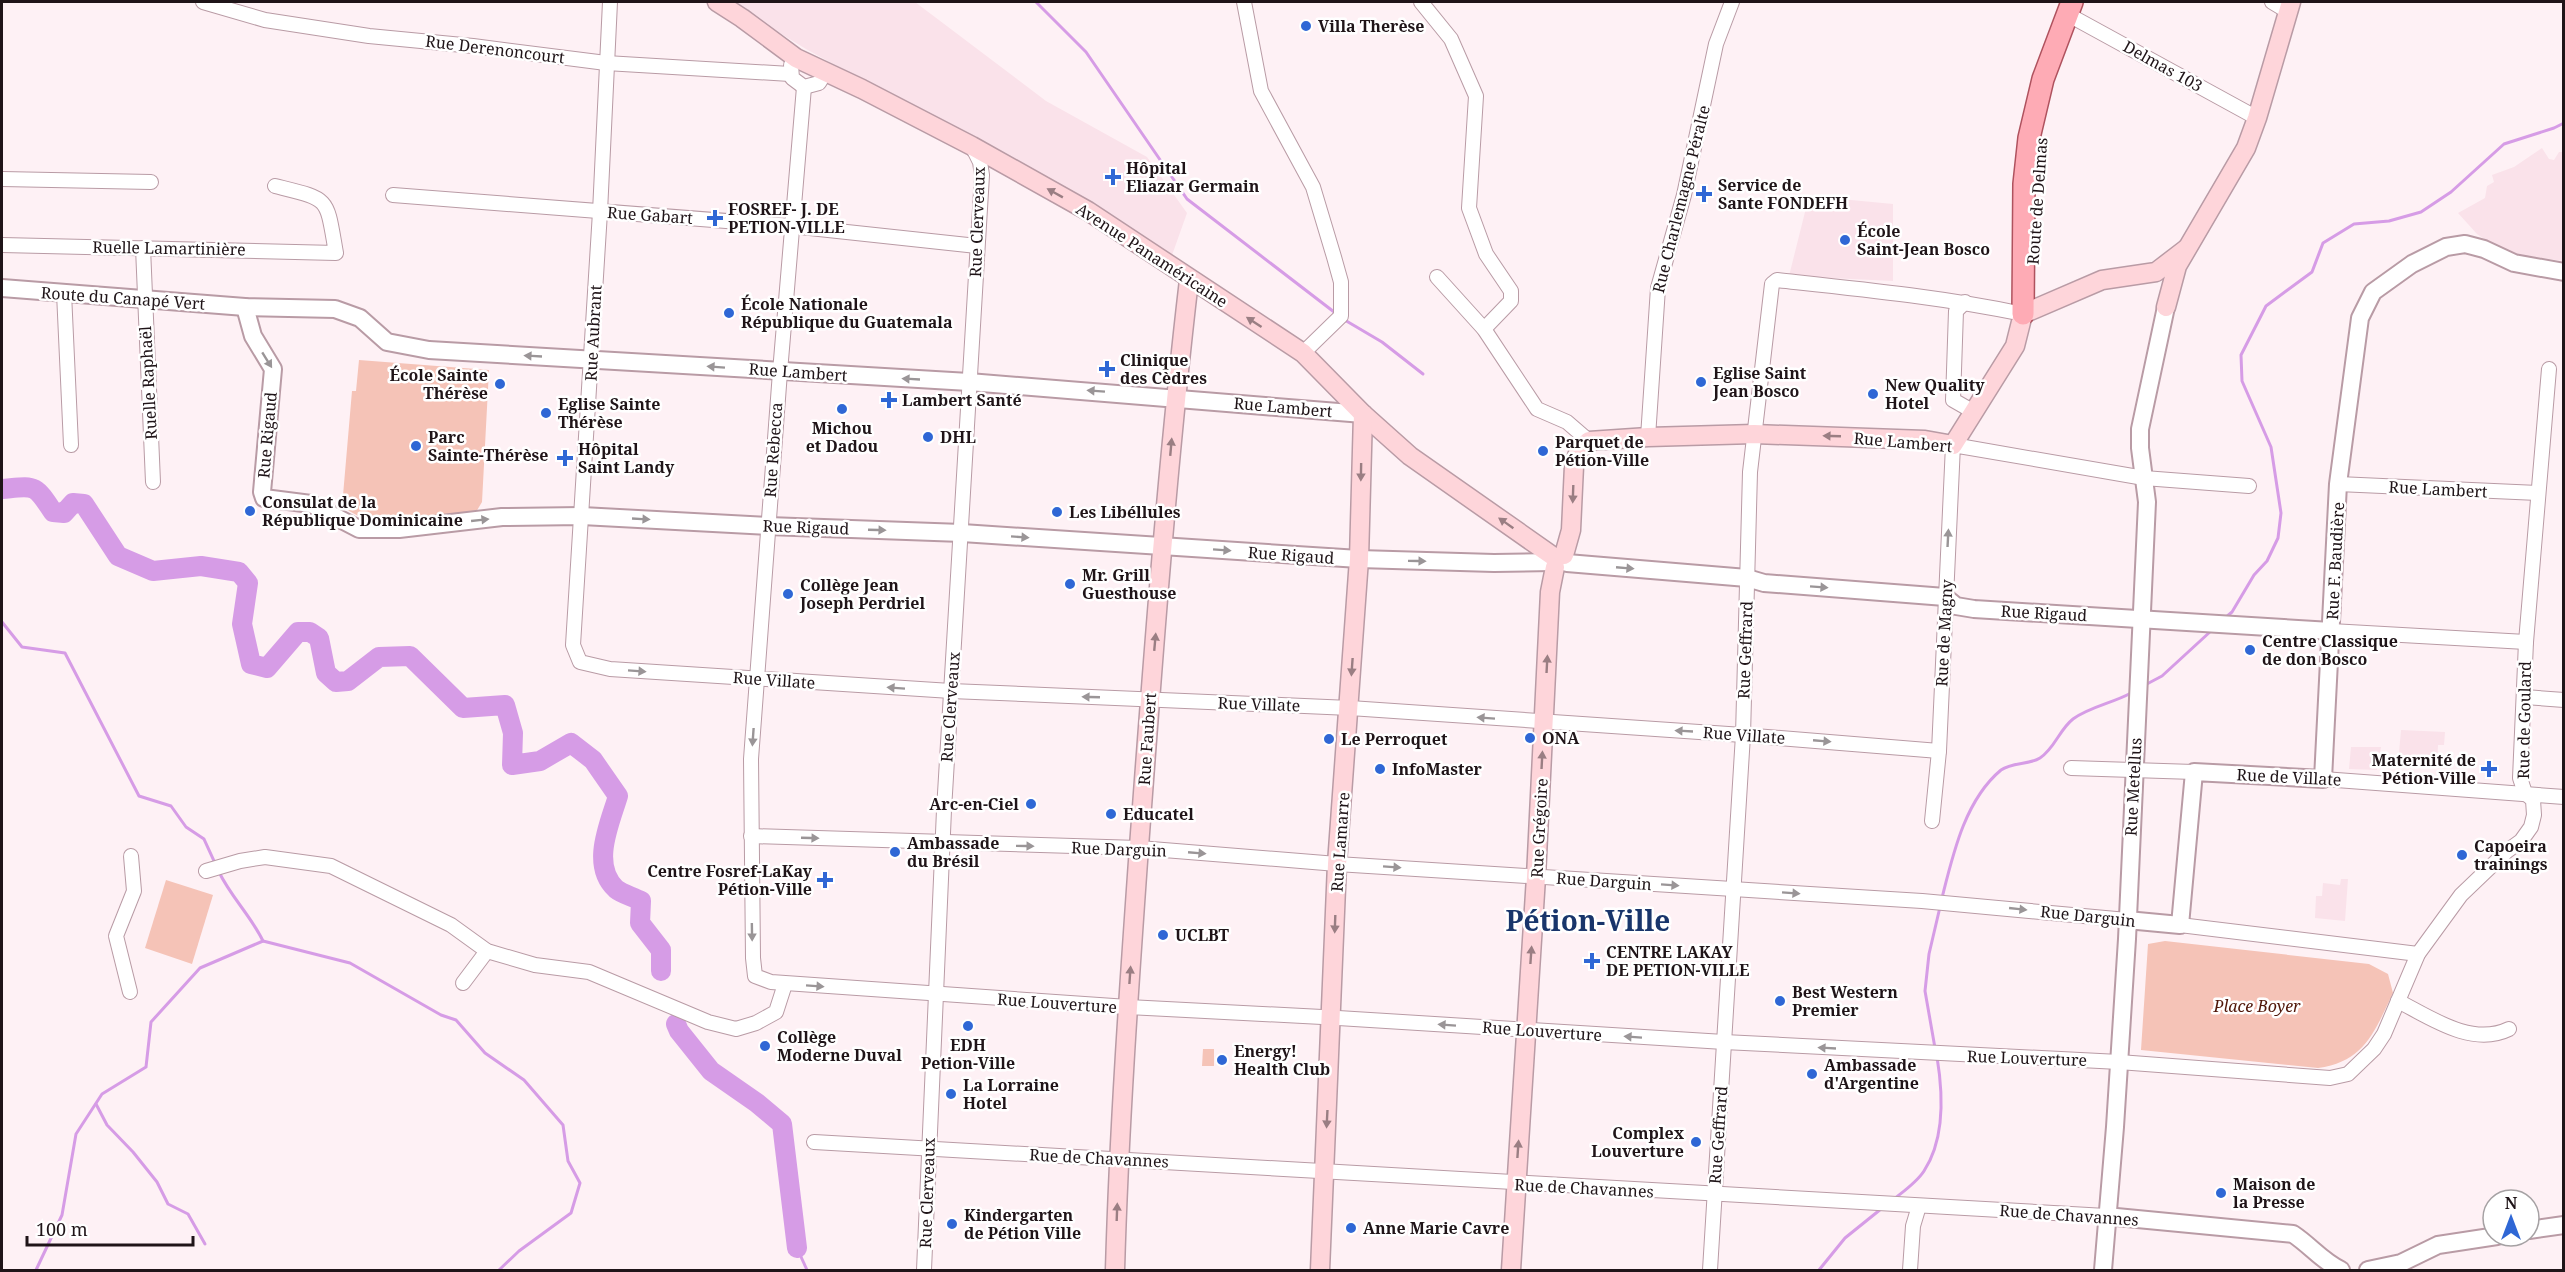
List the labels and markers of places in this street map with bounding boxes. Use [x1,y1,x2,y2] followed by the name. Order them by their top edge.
[1318,15,1424,37] place label: Villa Therèse
[1299,19,1313,33] marker: Villa Therèse
[1126,157,1260,197] place label: Hôpital Eliazar Germain
[1104,168,1122,186] marker: Hôpital Eliazar Germain
[1718,174,1848,214] place label: Service de Sante FONDEFH
[1695,185,1713,203] marker: Service de Sante FONDEFH
[728,198,845,238] place label: FOSREF- J. DE PETION-VILLE
[706,209,724,227] marker: FOSREF- J. DE PETION-VILLE
[1857,220,1990,260] place label: École Saint-Jean Bosco
[1838,233,1852,247] marker: École Saint-Jean Bosco
[741,293,953,333] place label: École Nationale République du Guatemala
[722,306,736,320] marker: École Nationale République du Guatemala
[1120,349,1207,389] place label: Clinique des Cèdres
[1098,360,1116,378] marker: Clinique des Cèdres
[1712,362,1807,402] place label: Eglise Saint Jean Bosco
[390,364,488,404] place label: École Sainte Thérèse
[1885,374,1985,414] place label: New Quality Hotel
[1694,375,1708,389] marker: Eglise Saint Jean Bosco
[493,377,507,391] marker: École Sainte Thérèse
[1866,387,1880,401] marker: New Quality Hotel
[902,389,1022,411] place label: Lambert Santé
[880,391,898,409] marker: Lambert Santé
[558,393,660,433] place label: Eglise Sainte Thérèse
[835,402,849,416] marker: Michou et Dadou
[539,406,553,420] marker: Eglise Sainte Thérèse
[806,417,879,457] place label: Michou et Dadou
[428,426,548,466] place label: Parc Sainte-Thérèse
[940,426,976,448] place label: DHL
[921,430,935,444] marker: DHL
[1555,431,1649,471] place label: Parquet de Pétion-Ville
[578,438,675,478] place label: Hôpital Saint Landy
[409,439,423,453] marker: Parc Sainte-Thérèse
[1536,444,1550,458] marker: Parquet de Pétion-Ville
[556,449,574,467] marker: Hôpital Saint Landy
[262,491,463,531] place label: Consulat de la République Dominicaine
[1069,501,1181,523] place label: Les Libéllules
[243,504,257,518] marker: Consulat de la République Dominicaine
[1050,505,1064,519] marker: Les Libéllules
[1082,564,1176,604] place label: Mr. Grill Guesthouse
[799,574,925,614] place label: Collège Jean Joseph Perdriel
[1063,577,1077,591] marker: Mr. Grill Guesthouse
[781,587,795,601] marker: Collège Jean Joseph Perdriel
[2262,630,2398,670] place label: Centre Classique de don Bosco
[2243,643,2257,657] marker: Centre Classique de don Bosco
[1542,727,1580,749] place label: ONA
[1341,728,1448,750] place label: Le Perroquet
[1523,731,1537,745] marker: ONA
[1322,732,1336,746] marker: Le Perroquet
[2372,749,2476,789] place label: Maternité de Pétion-Ville
[1392,758,1483,780] place label: InfoMaster
[2480,760,2498,778] marker: Maternité de Pétion-Ville
[1373,762,1387,776] marker: InfoMaster
[929,793,1019,815] place label: Arc-en-Ciel
[1024,797,1038,811] marker: Arc-en-Ciel
[1123,803,1194,825] place label: Educatel
[1104,807,1118,821] marker: Educatel
[907,832,999,872] place label: Ambassade du Brésil
[2474,835,2548,875] place label: Capoeira trainings
[888,845,902,859] marker: Ambassade du Brésil
[2455,848,2469,862] marker: Capoeira trainings
[647,860,813,900] place label: Centre Fosref-LaKay Pétion-Ville
[816,871,834,889] marker: Centre Fosref-LaKay Pétion-Ville
[1175,924,1230,946] place label: UCLBT
[1156,928,1170,942] marker: UCLBT
[1606,941,1750,981] place label: CENTRE LAKAY DE PETION-VILLE
[1583,952,1601,970] marker: CENTRE LAKAY DE PETION-VILLE
[1792,981,1898,1021] place label: Best Western Premier
[1773,994,1787,1008] marker: Best Western Premier
[961,1019,975,1033] marker: EDH Petion-Ville
[777,1026,902,1066] place label: Collège Moderne Duval
[921,1034,1015,1074] place label: EDH Petion-Ville
[758,1039,772,1053] marker: Collège Moderne Duval
[1234,1040,1330,1080] place label: Energy! Health Club
[1215,1053,1229,1067] marker: Energy! Health Club
[1824,1054,1919,1094] place label: Ambassade d'Argentine
[1805,1067,1819,1081] marker: Ambassade d'Argentine
[963,1074,1059,1114] place label: La Lorraine Hotel
[944,1087,958,1101] marker: La Lorraine Hotel
[1591,1122,1685,1162] place label: Complex Louverture
[1689,1135,1703,1149] marker: Complex Louverture
[2233,1173,2315,1213] place label: Maison de la Presse
[2214,1186,2228,1200] marker: Maison de la Presse
[964,1204,1081,1244] place label: Kindergarten de Pétion Ville
[945,1217,959,1231] marker: Kindergarten de Pétion Ville
[1363,1217,1509,1239] place label: Anne Marie Cavre
[1344,1221,1358,1235] marker: Anne Marie Cavre

